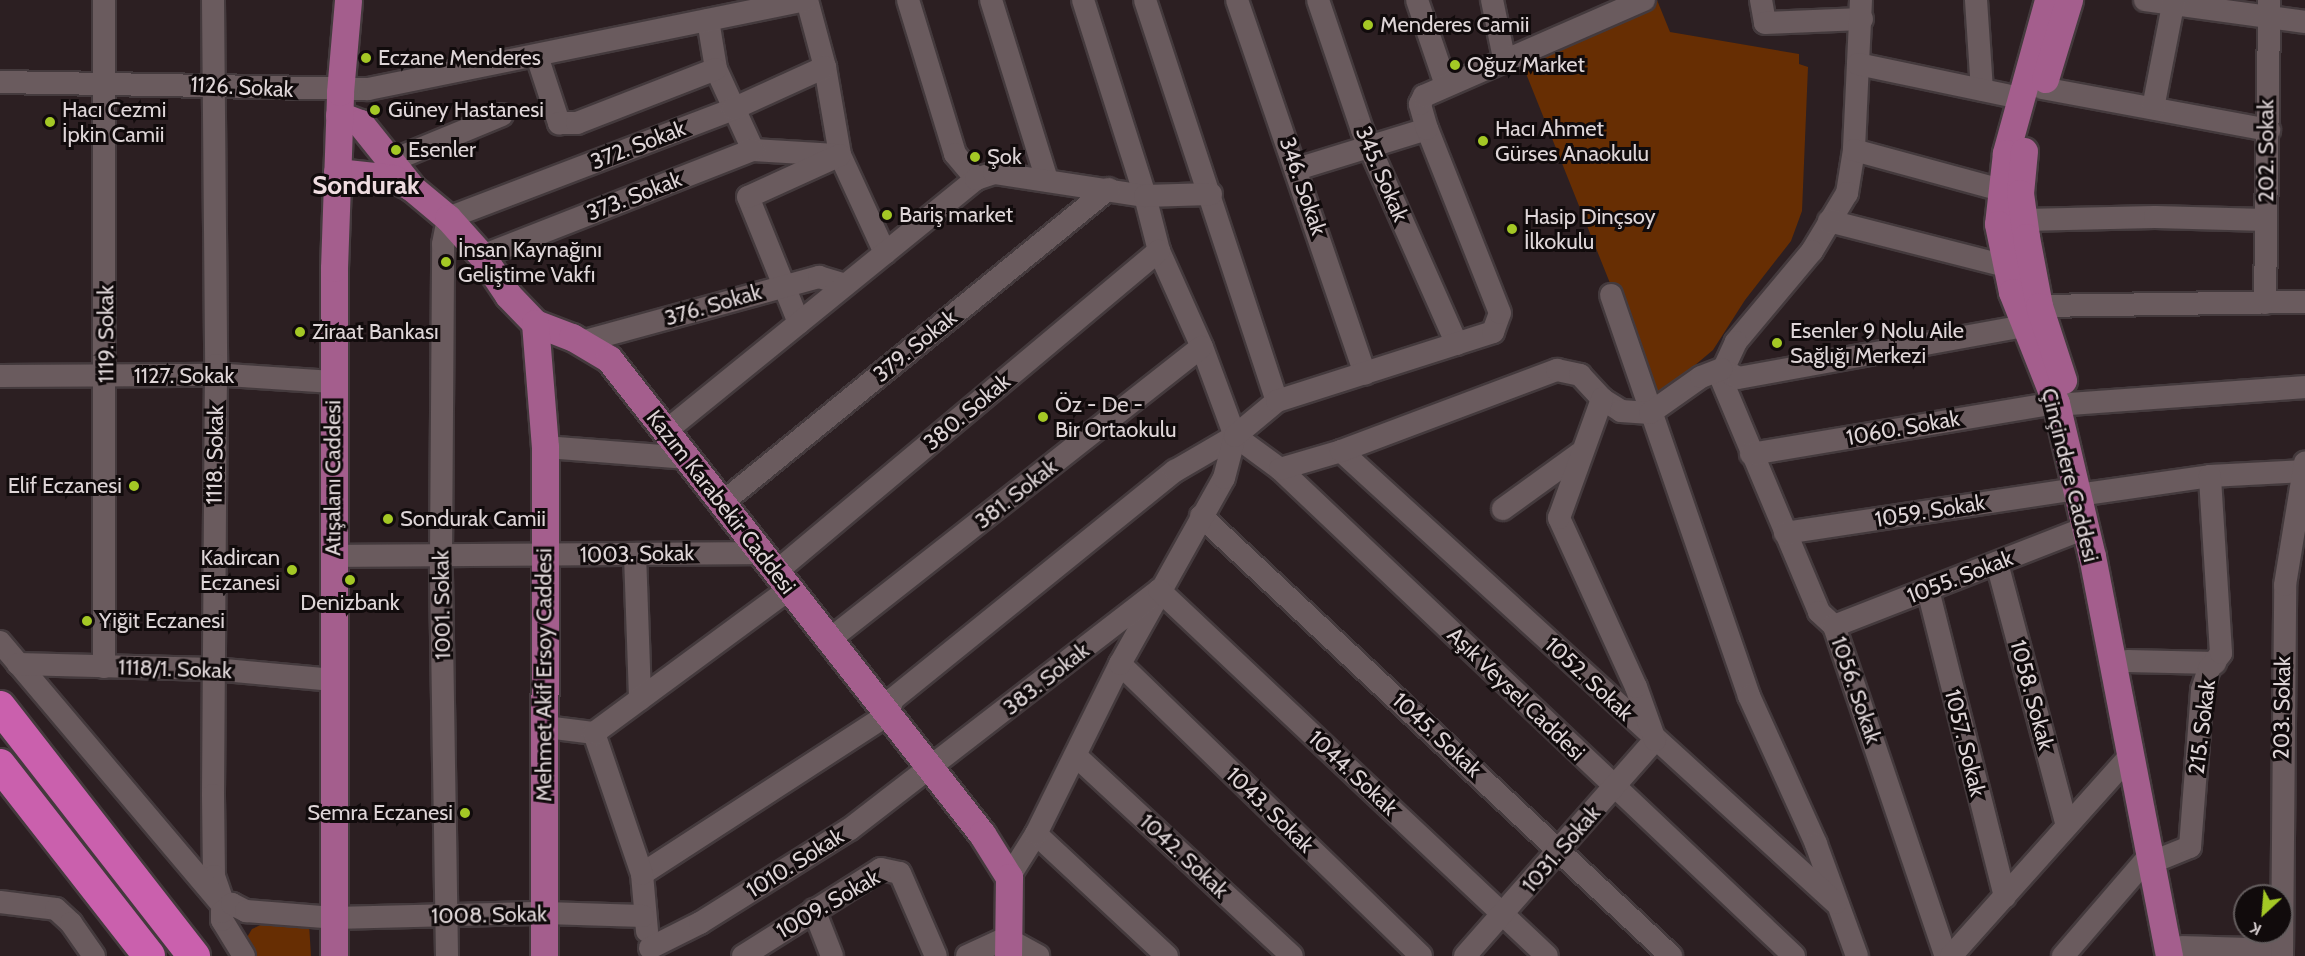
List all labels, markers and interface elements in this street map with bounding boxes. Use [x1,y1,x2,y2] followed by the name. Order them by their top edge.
[1380,12,1529,38] place label: Menderes Camii
[1361,18,1375,32] marker: Menderes Camii
[378,45,541,71] place label: Eczane Menderes
[359,51,373,65] marker: Eczane Menderes
[1467,52,1585,78] place label: Oğuz Market
[1448,58,1462,72] marker: Oğuz Market
[190,71,294,103] street label: 1126. Sokak
[62,96,166,148] place label: Hacı Cezmi İpkin Camii
[388,97,544,123] place label: Güney Hastanesi
[2253,99,2279,203] street label: 202. Sokak
[366,101,384,119] marker: Güney Hastanesi
[43,115,57,129] marker: Hacı Cezmi İpkin Camii
[587,115,689,175] street label: 372. Sokak
[1495,115,1649,166] place label: Hacı Ahmet Gürses Anaokulu
[1350,122,1414,226] street label: 345. Sokak
[1274,134,1332,238] street label: 346. Sokak
[1476,134,1490,148] marker: Hacı Ahmet Gürses Anaokulu
[408,137,476,163] place label: Esenler
[389,143,403,157] marker: Esenler
[987,144,1022,170] place label: Şok
[968,150,982,164] marker: Şok
[583,166,685,226] street label: 373. Sokak
[312,170,420,202] district label: Sondurak
[899,202,1013,228] place label: Bariş market
[1524,203,1656,254] place label: Hasip Dinçsoy İlkokulu
[880,208,894,222] marker: Bariş market
[1505,222,1519,236] marker: Hasip Dinçsoy İlkokulu
[458,236,602,288] place label: İnsan Kaynağını Geliştime Vakfı
[439,255,453,269] marker: İnsan Kaynağını Geliştime Vakfı
[662,279,764,331] street label: 376. Sokak
[93,285,119,383] street label: 1119. Sokak
[868,304,962,388] street label: 379. Sokak
[1790,317,1964,368] place label: Esenler 9 Nolu Aile Sağlığı Merkezi
[312,319,439,345] place label: Ziraat Bankası
[293,325,307,339] marker: Ziraat Bankası
[1768,334,1786,352] marker: Esenler 9 Nolu Aile Sağlığı Merkezi
[134,363,234,389] street label: 1127. Sokak
[918,368,1016,456] street label: 380. Sokak
[2036,385,2104,565] street label: Çinçindere Caddesi
[1055,391,1176,442] place label: Öz - De - Bir Ortaokulu
[320,400,346,556] street label: Atışalanı Caddesi
[201,405,229,505] street label: 1118. Sokak
[641,405,801,599] street label: Kazım Karabekir Caddesi
[1844,405,1962,451] street label: 1060. Sokak
[1036,410,1050,424] marker: Öz - De - Bir Ortaokulu
[970,454,1062,534] street label: 381. Sokak
[8,473,122,499] place label: Elif Eczanesi
[127,479,141,493] marker: Elif Eczanesi
[1873,489,1987,533] street label: 1059. Sokak
[400,506,546,532] place label: Sondurak Camii
[381,512,395,526] marker: Sondurak Camii
[580,540,694,568] street label: 1003. Sokak
[200,544,280,596] place label: Kadircan Eczanesi
[1903,545,2017,609] street label: 1055. Sokak
[531,548,557,802] street label: Mehmet Akif Ersoy Caddesi
[428,550,456,660] street label: 1001. Sokak
[285,563,299,577] marker: Kadircan Eczanesi
[343,573,357,587] marker: Denizbank
[300,590,400,616] place label: Denizbank
[99,608,225,634] place label: Yiğit Eczanesi
[80,614,94,628] marker: Yiğit Eczanesi
[1442,622,1590,766] street label: Aşık Veysel Caddesi
[1540,632,1638,726] street label: 1052. Sokak
[1825,633,1887,747] street label: 1056. Sokak
[998,637,1094,721] street label: 383. Sokak
[2005,637,2059,753] street label: 1058. Sokak
[118,654,232,684] street label: 1118/1. Sokak
[2268,656,2296,760] street label: 203. Sokak
[2183,678,2221,776] street label: 215. Sokak
[1387,687,1487,783] street label: 1045. Sokak
[1939,687,1991,799] street label: 1057. Sokak
[1303,725,1403,821] street label: 1044. Sokak
[1221,762,1319,858] street label: 1043. Sokak
[307,800,453,826] place label: Semra Eczanesi
[1516,800,1606,898] street label: 1031. Sokak
[458,806,472,820] marker: Semra Eczanesi
[1134,808,1234,904] street label: 1042. Sokak
[742,823,848,903] street label: 1010. Sokak
[772,864,884,944] street label: 1009. Sokak
[2233,884,2293,944] north arrow
[431,901,547,929] street label: 1008. Sokak
[2247,918,2264,940] text: K

